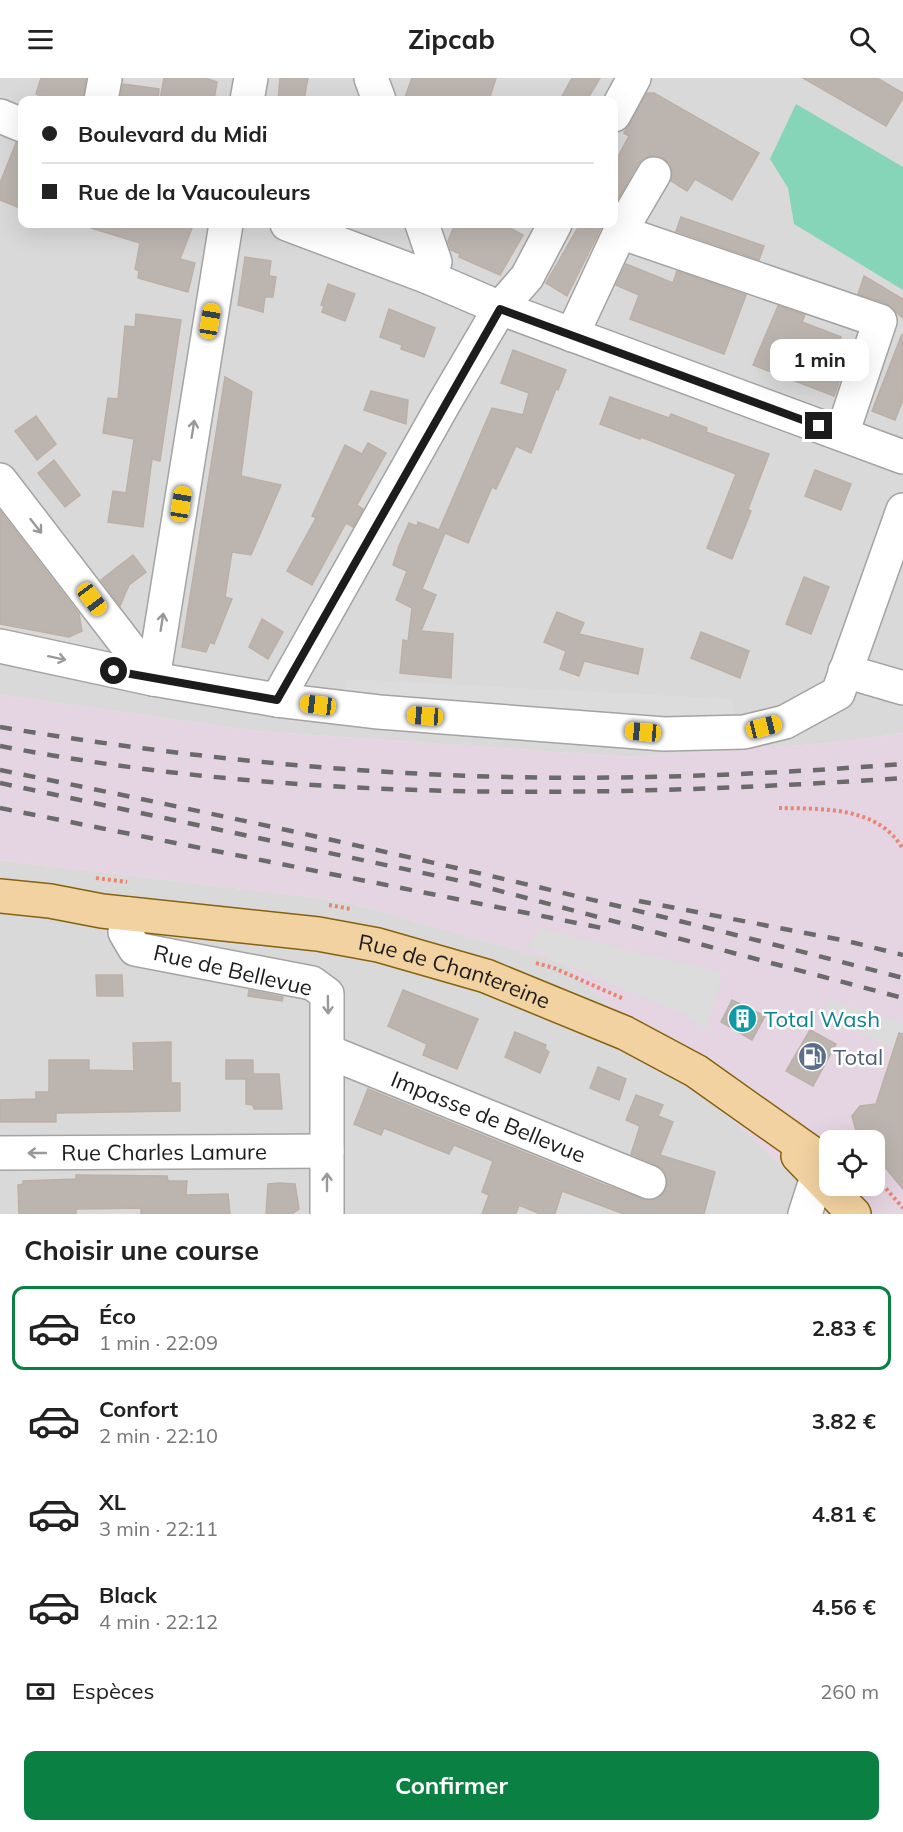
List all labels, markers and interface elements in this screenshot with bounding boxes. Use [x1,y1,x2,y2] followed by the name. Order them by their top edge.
[408,22,495,56] text: Zipcab
[24,23,57,56] icon: menu
[846,23,879,56] icon: search
[78,120,268,148] text: Boulevard du Midi
[78,178,311,206] text: Rue de la Vaucouleurs
[198,302,222,340] car
[770,339,868,381] callout: 1 min
[793,347,846,372] text: 1 min
[805,412,832,439] route end
[188,420,199,439] one-way arrow
[169,485,193,523] car
[29,518,42,534] one-way arrow
[74,579,110,619] car
[157,612,168,632] one-way arrow
[47,653,66,665] one-way arrow
[100,657,127,684] route start
[299,694,337,716] car
[406,706,444,726] car
[744,714,784,740] car
[624,721,662,743] car
[356,928,555,1015] street label: Rue de Chantereine
[151,938,315,1002] street label: Rue de Bellevue
[322,995,333,1015] one-way arrow
[727,1003,759,1035] building icon: Total Wash
[764,1005,880,1033] place label: Total Wash
[796,1041,828,1073] fuel station icon: Total
[833,1043,883,1071] place label: Total
[387,1065,590,1169] street label: Impasse de Bellevue
[819,1130,885,1196] map controls
[819,1130,885,1196] button: locate
[61,1137,267,1167] street label: Rue Charles Lamure
[28,1147,48,1159] one-way arrow
[321,1173,333,1193] one-way arrow
[24,1233,259,1267] text: Choisir une course
[27,1301,81,1355] icon: car
[99,1302,136,1330] text: Éco
[812,1314,876,1342] text: 2.83 €
[99,1330,218,1355] text: 1 min · 22:09
[27,1394,81,1448] icon: car
[99,1395,178,1423] text: Confort
[812,1407,876,1435] text: 3.82 €
[99,1423,218,1448] text: 2 min · 22:10
[27,1487,81,1541] icon: car
[99,1488,126,1516] text: XL
[812,1500,876,1528] text: 4.81 €
[99,1516,218,1541] text: 3 min · 22:11
[27,1580,81,1634] icon: car
[99,1581,157,1609] text: Black
[812,1593,876,1621] text: 4.56 €
[99,1609,218,1634] text: 4 min · 22:12
[24,1675,57,1708] icon: cash
[72,1677,154,1705] text: Espèces
[820,1679,879,1704] text: 260 m
[24,1751,879,1820] button: Confirmer

